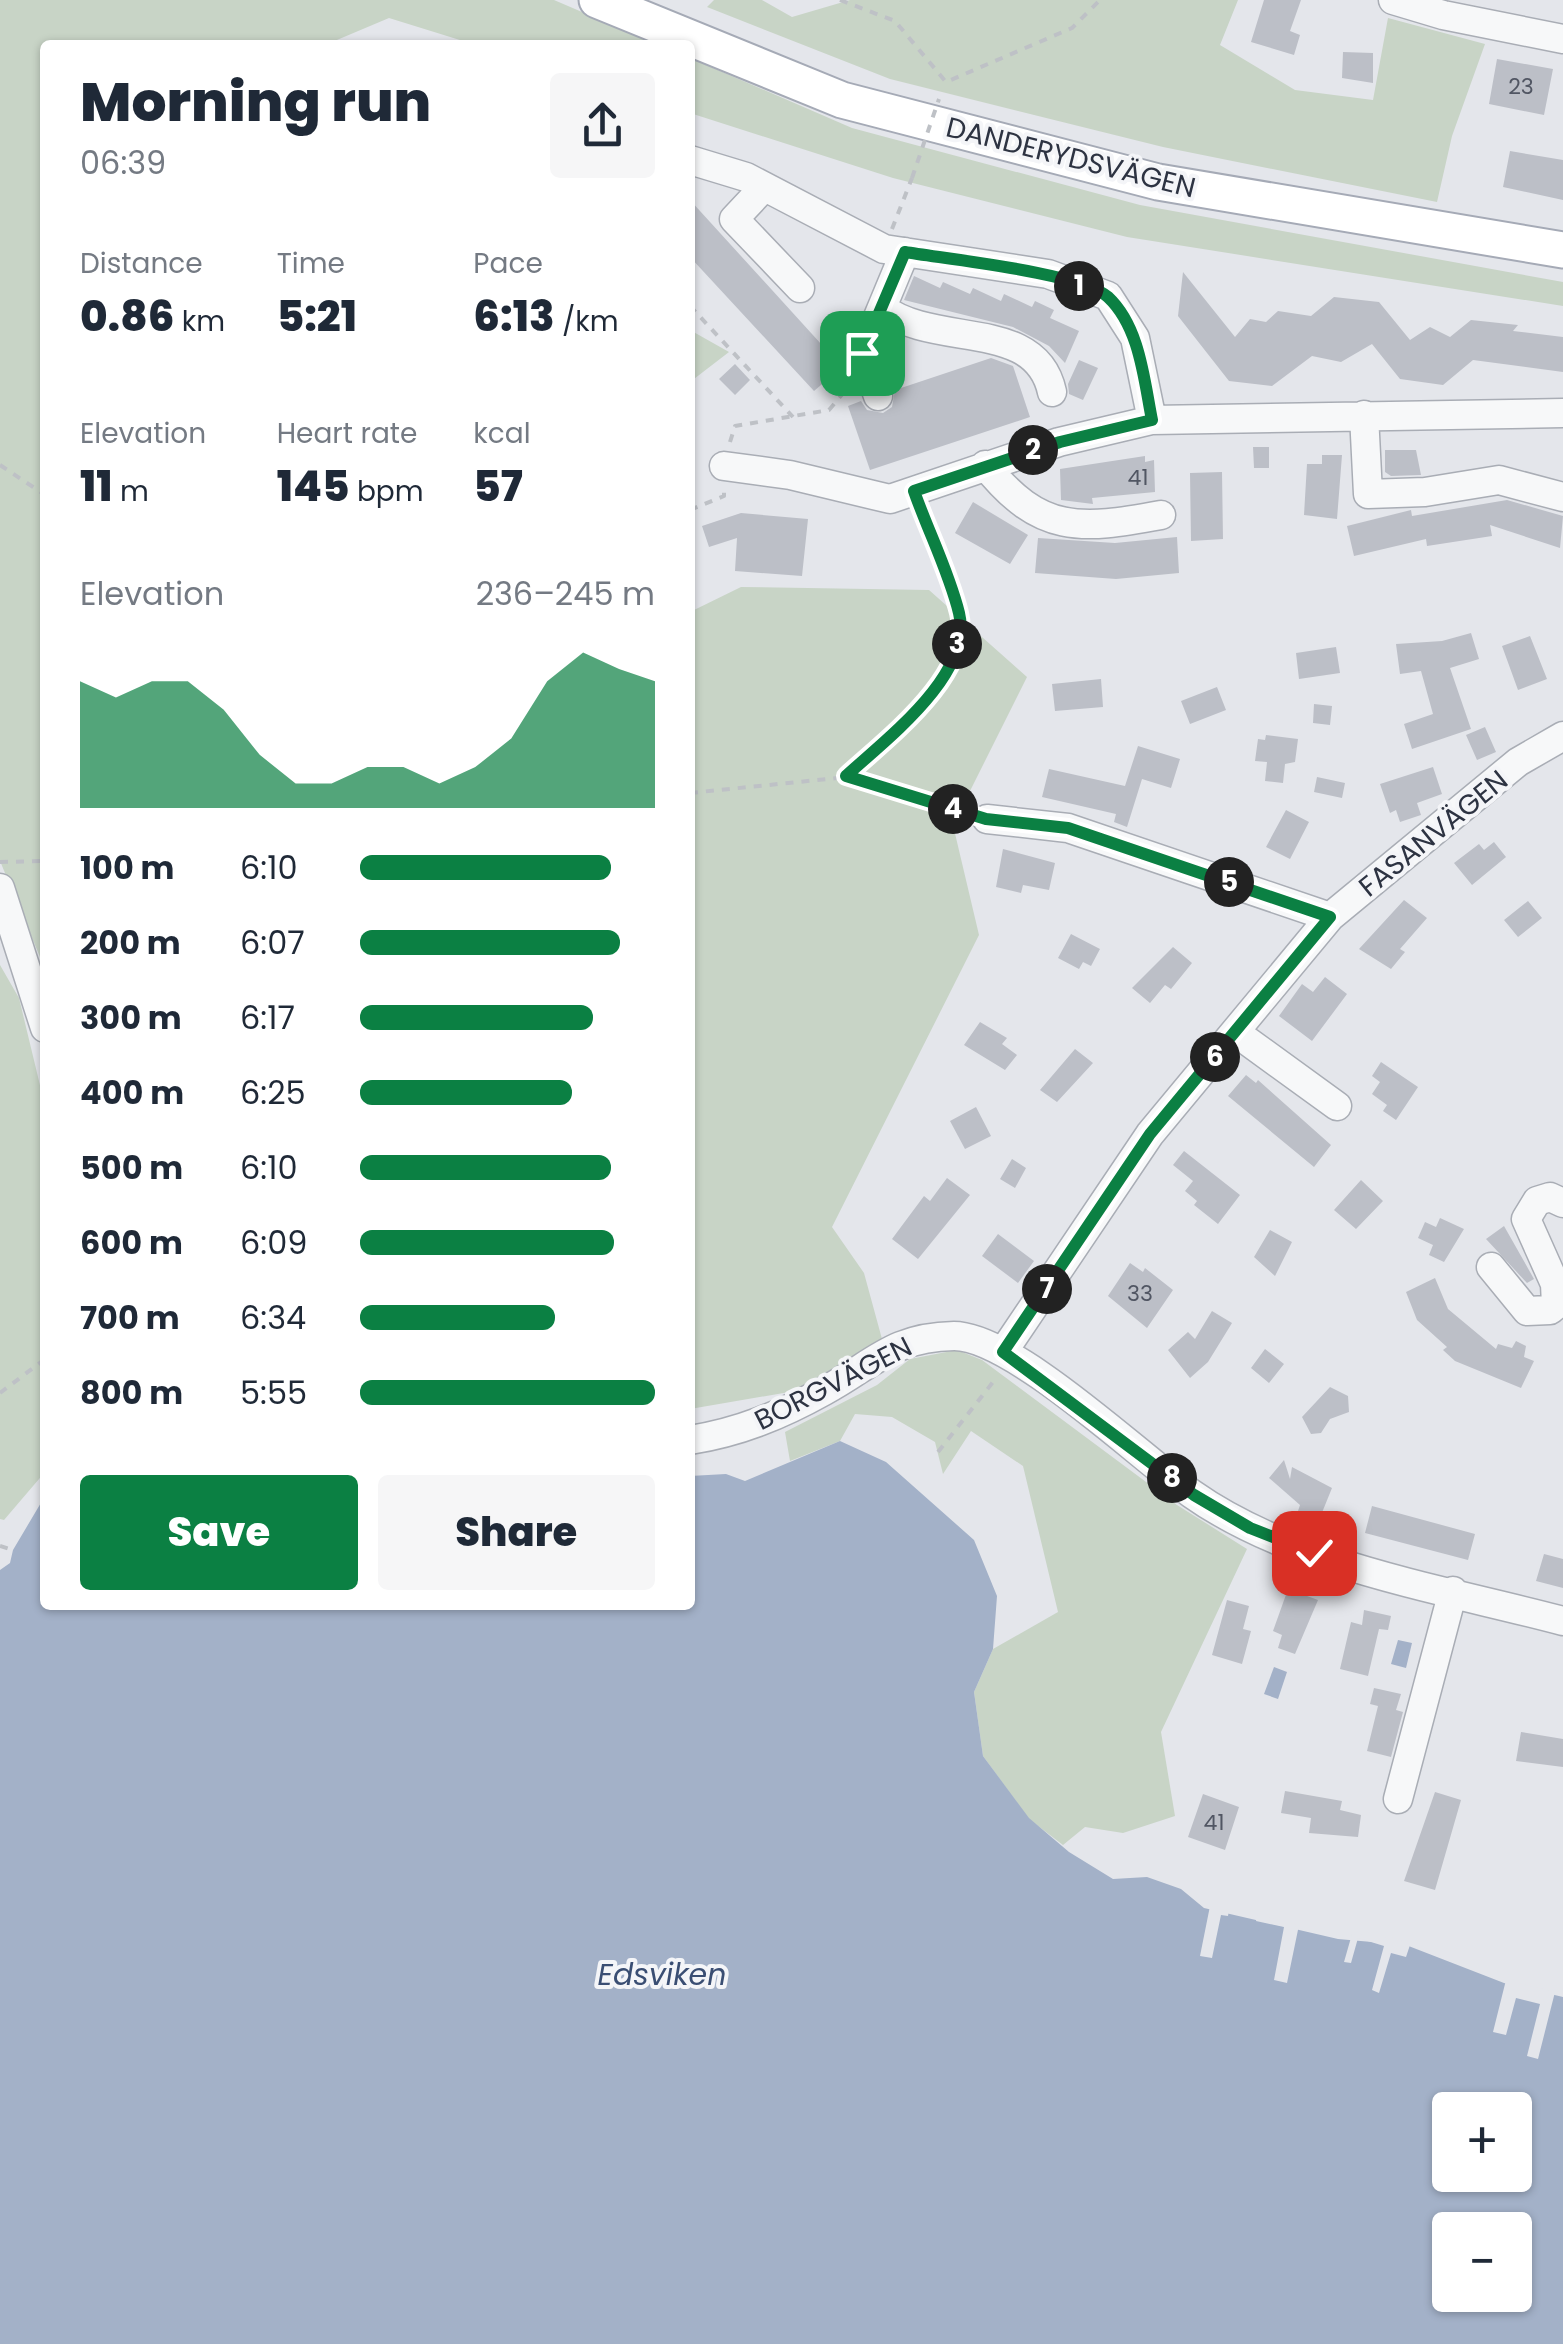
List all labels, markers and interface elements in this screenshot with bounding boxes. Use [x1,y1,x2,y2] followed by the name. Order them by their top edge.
[80,63,431,140] text: Morning run
[1508,71,1534,102] house number: 23
[550,73,655,178] button: share
[942,108,1200,207] street label: DANDERYDSVÄGEN
[80,140,166,185] text: 06:39
[80,244,203,283] text: Distance
[277,244,345,283] text: Time
[473,244,543,283] text: Pace
[1054,261,1104,311] pin: 1
[1074,266,1084,305] text: 1
[80,287,174,346] text: 0.86
[277,287,357,346] text: 5:21
[473,287,555,346] text: 6:13
[174,302,225,341] text: km
[555,302,619,341] text: /km
[820,311,905,396] pin
[835,326,890,381] icon: arrive
[80,414,206,453] text: Elevation
[277,414,417,453] text: Heart rate
[473,414,531,453] text: kcal
[1008,425,1058,475] pin: 2
[1025,430,1041,469] text: 2
[80,457,113,516] text: 11
[277,457,349,516] text: 145
[473,457,523,516] text: 57
[1128,462,1148,493] house number: 41
[113,472,149,511] text: m
[349,472,424,511] text: bpm
[80,571,224,616] text: Elevation
[476,571,655,616] text: 236–245 m
[932,619,982,669] pin: 3
[949,624,965,663] text: 3
[1350,761,1516,906] street label: FASANVÄGEN
[928,784,978,834] pin: 4
[944,789,962,828] text: 4
[80,845,174,890] text: 100 m
[240,845,297,890] text: 6:10
[1204,857,1254,907] pin: 5
[1220,862,1238,901] text: 5
[80,920,181,965] text: 200 m
[240,920,305,965] text: 6:07
[80,995,182,1040] text: 300 m
[240,995,295,1040] text: 6:17
[1190,1032,1240,1082] pin: 6
[1206,1037,1224,1076] text: 6
[80,1070,184,1115] text: 400 m
[240,1070,306,1115] text: 6:25
[80,1145,183,1190] text: 500 m
[240,1145,297,1190] text: 6:10
[80,1220,183,1265] text: 600 m
[240,1220,307,1265] text: 6:09
[1022,1264,1072,1314] pin: 7
[1040,1269,1054,1308] text: 7
[1127,1278,1153,1309] house number: 33
[80,1295,180,1340] text: 700 m
[240,1295,306,1340] text: 6:34
[748,1327,919,1440] street label: BORGVÄGEN
[80,1370,183,1415] text: 800 m
[240,1370,307,1415] text: 5:55
[1147,1453,1197,1503] pin: 8
[1163,1458,1181,1497] text: 8
[80,1475,358,1590] button: Save
[378,1475,655,1590] button: Share
[1272,1511,1357,1596] pin
[1287,1526,1342,1581] icon: check
[1204,1807,1224,1838] house number: 41
[598,1953,726,1996] water label: Edsviken
[1432,2092,1532,2312] map controls
[1432,2092,1532,2192] button: +
[1432,2212,1532,2312] button: −

